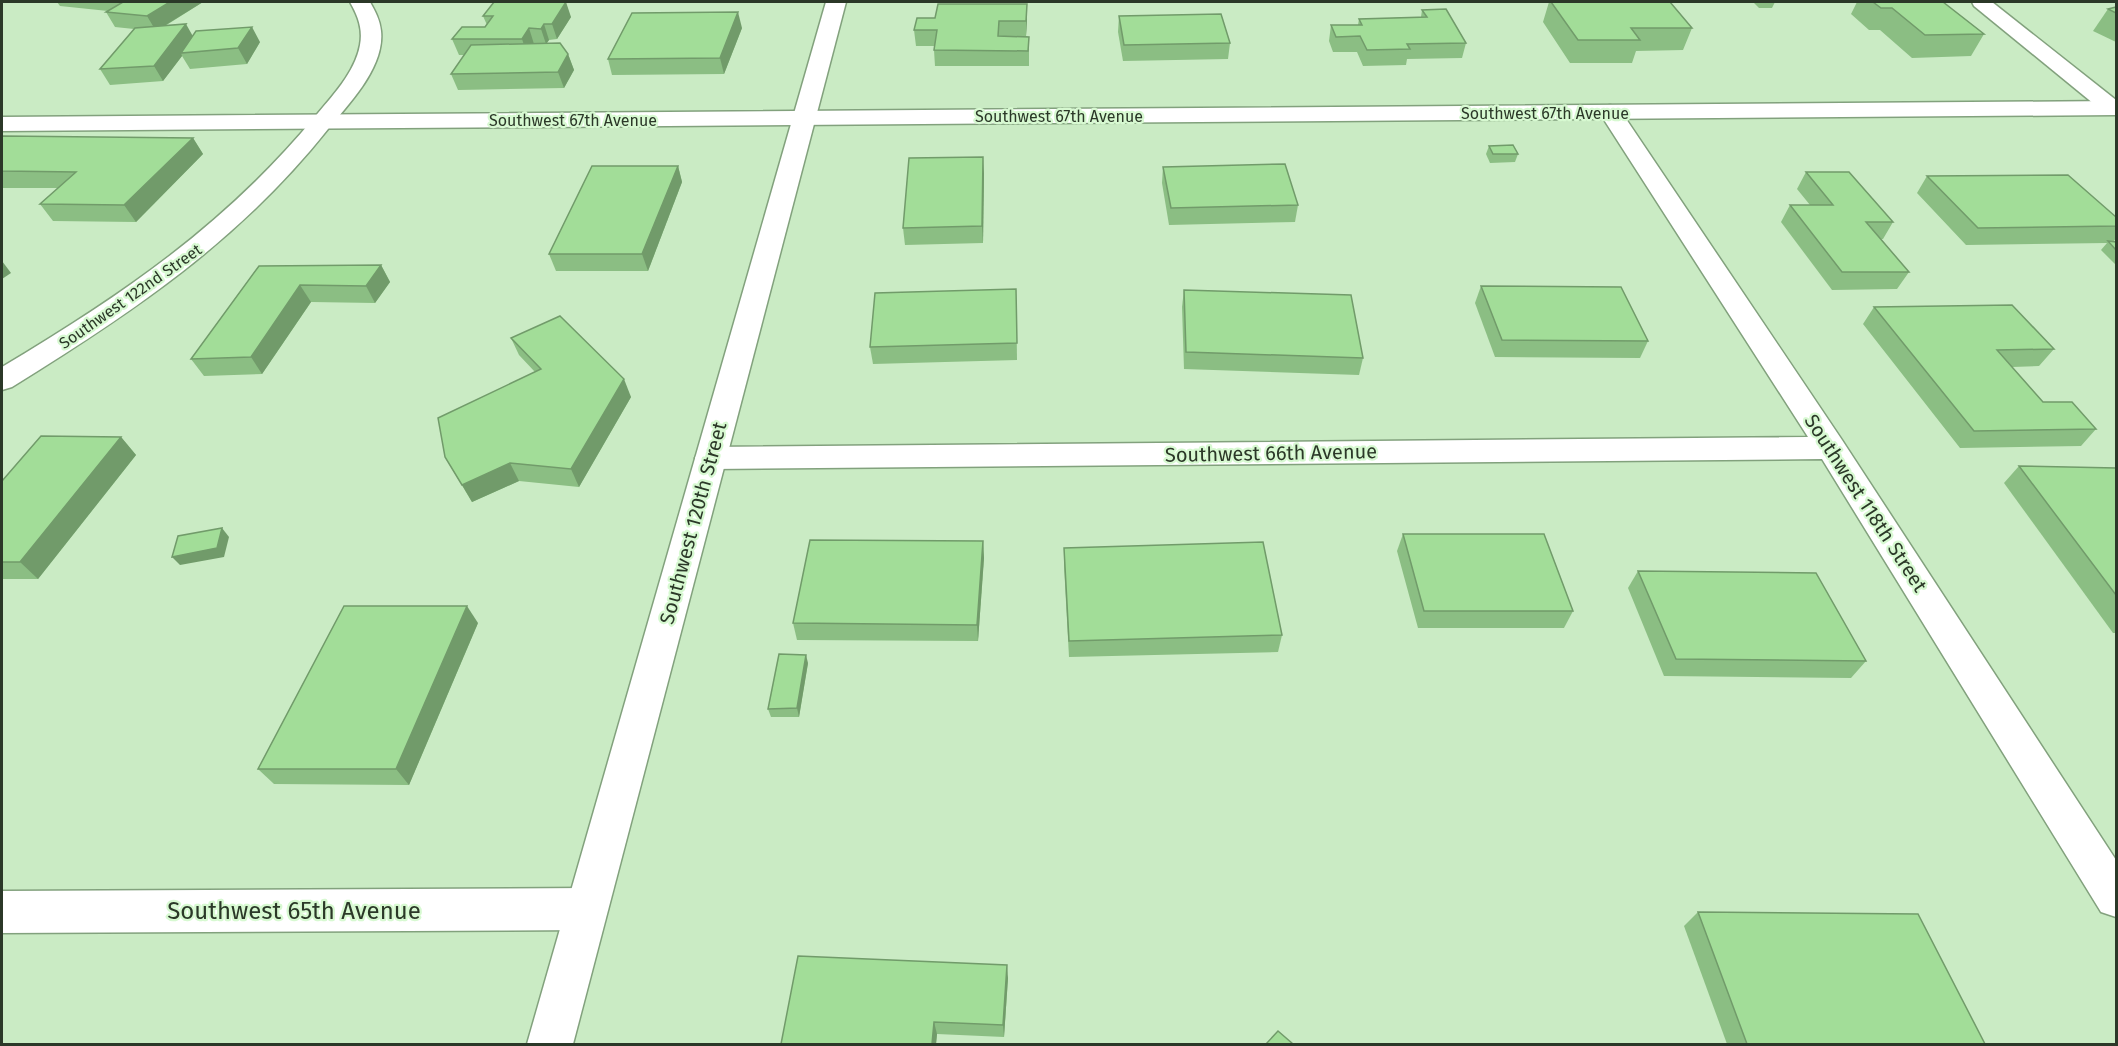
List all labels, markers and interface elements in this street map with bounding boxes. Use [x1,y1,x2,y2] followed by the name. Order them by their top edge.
[1461,104,1629,123] street label: Southwest 67th Avenue
[975,107,1143,126] street label: Southwest 67th Avenue
[489,111,657,130] street label: Southwest 67th Avenue
[55,240,205,353] street label: Southwest 122nd Street
[1800,410,1933,597] street label: Southwest 118th Street
[654,418,732,627] street label: Southwest 120th Street
[1165,439,1377,467] street label: Southwest 66th Avenue
[167,897,421,925] street label: Southwest 65th Avenue

